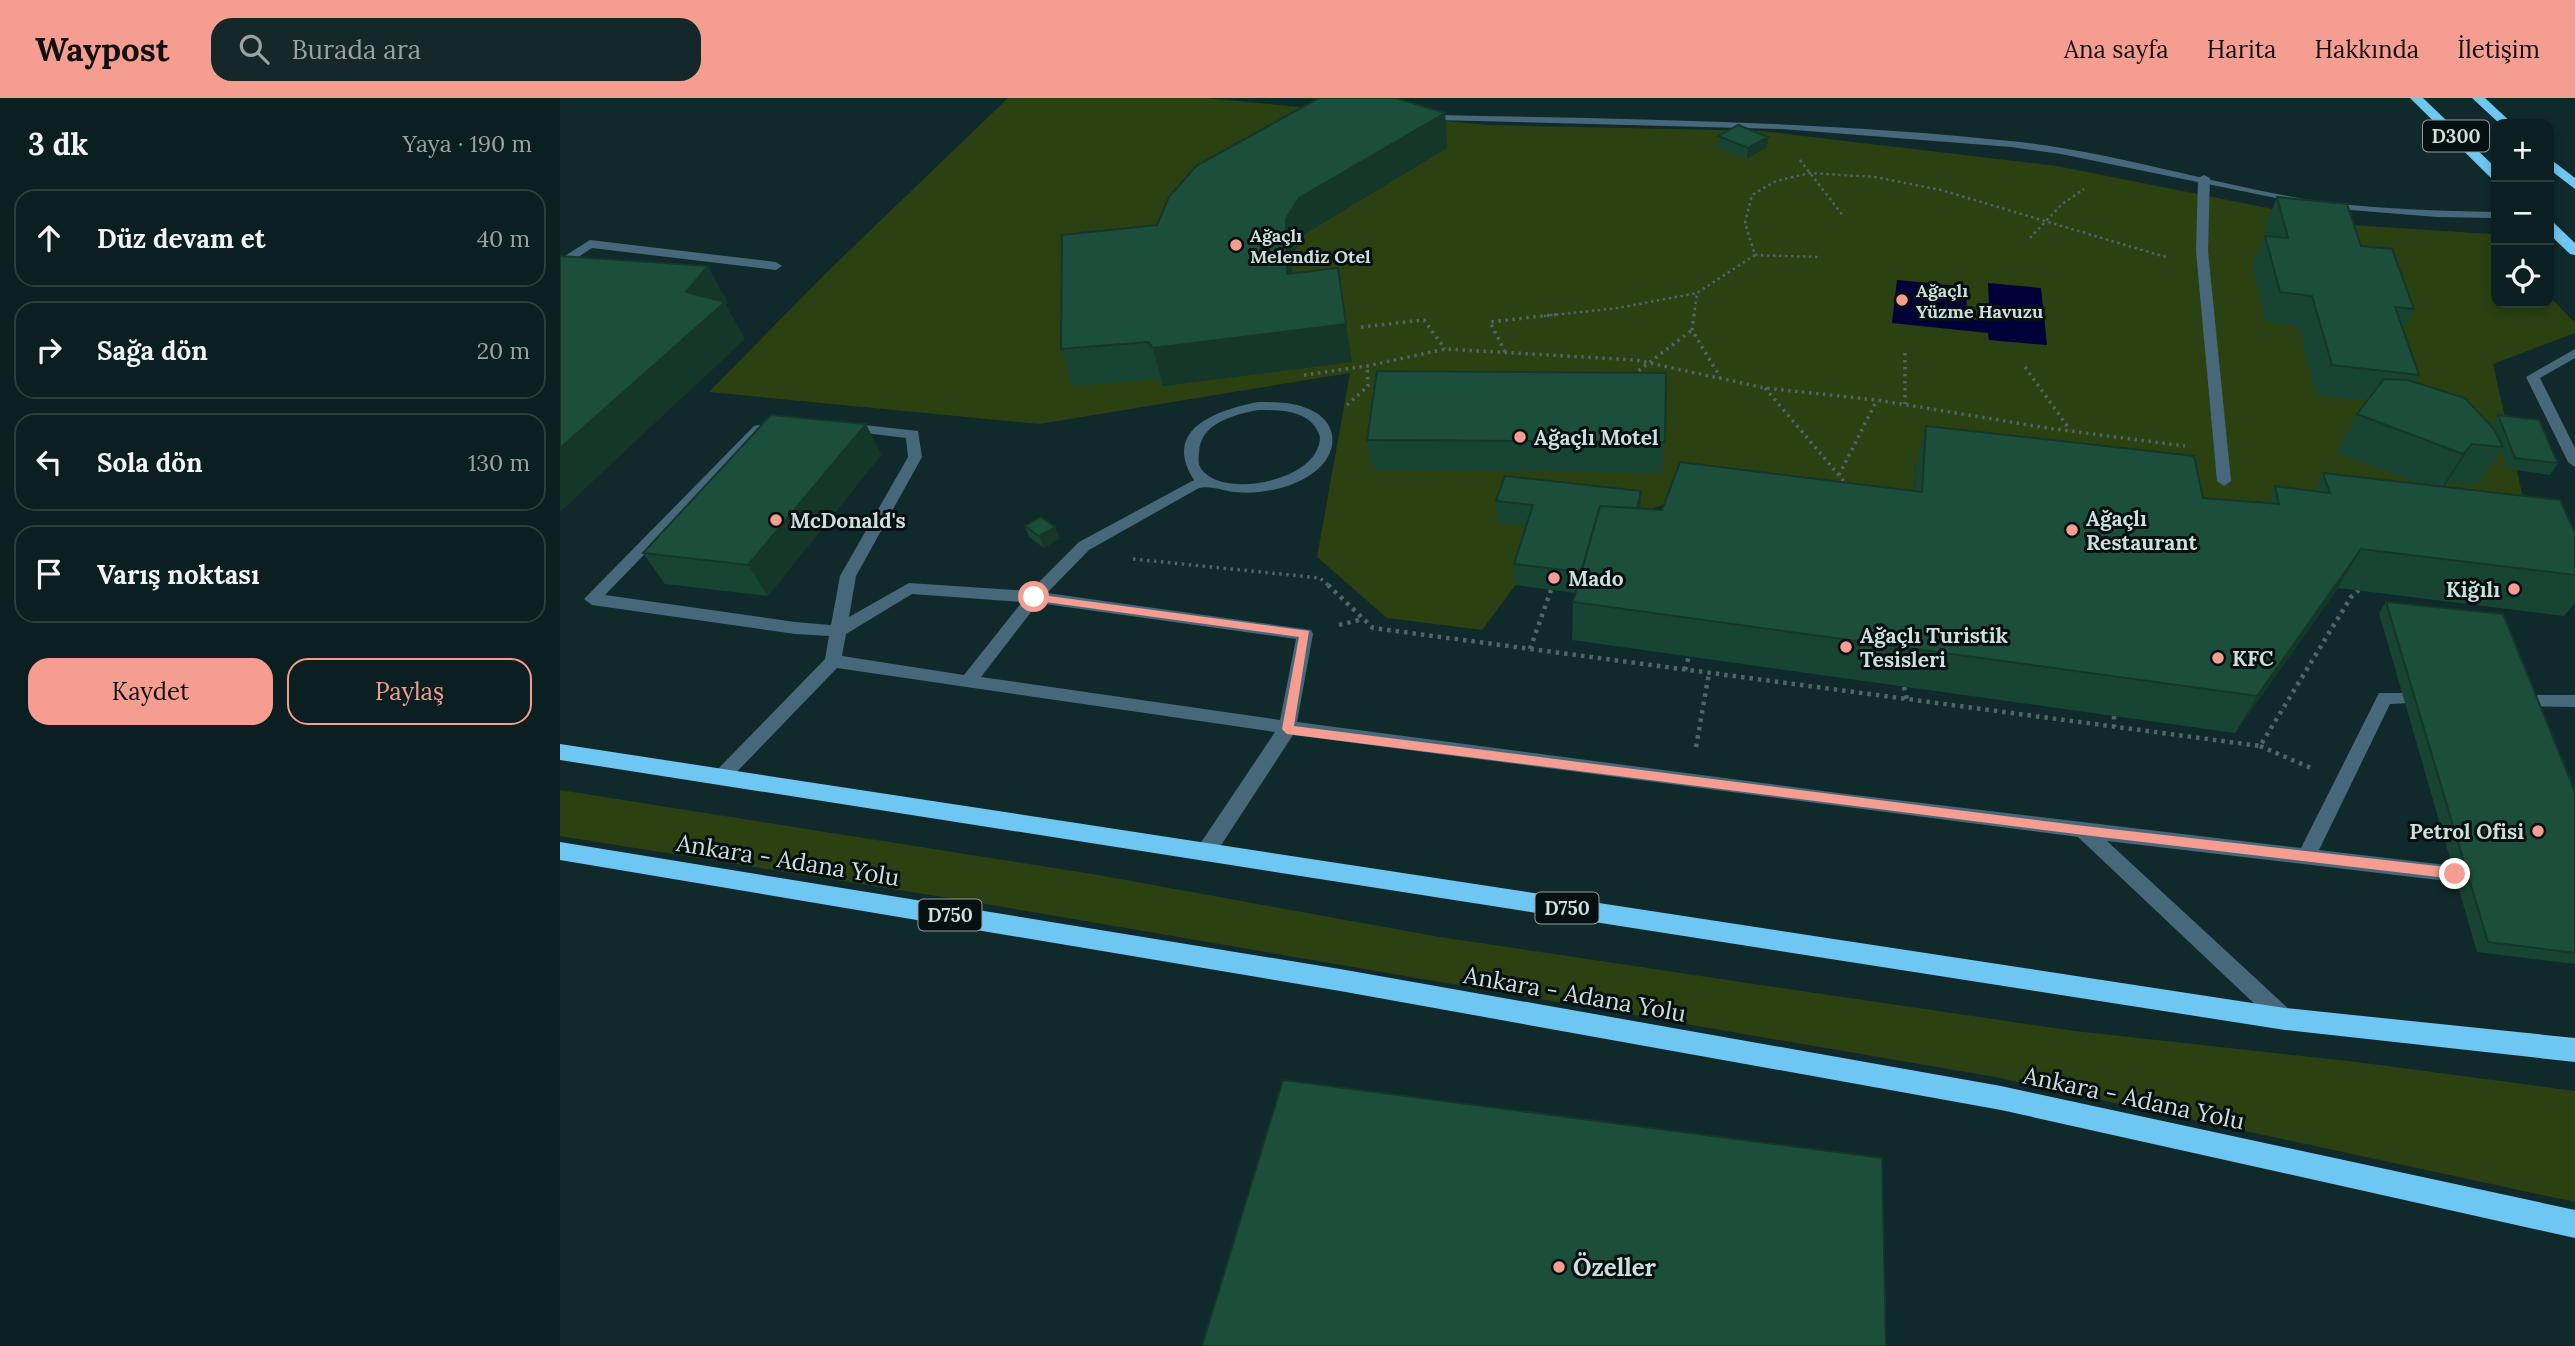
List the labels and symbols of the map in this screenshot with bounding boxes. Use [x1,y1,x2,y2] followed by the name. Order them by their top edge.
[2423,120,2489,152] road number: D300
[1250,224,1371,268] place label: Ağaçlı Melendiz Otel
[1228,237,1244,253] marker: Ağaçlı Melendiz Otel
[1916,279,2043,323] place label: Ağaçlı Yüzme Havuzu
[1894,292,1910,308] marker: Ağaçlı Yüzme Havuzu
[1534,424,1659,451] place label: Ağaçlı Motel
[1512,429,1528,445] marker: Ağaçlı Motel
[2086,505,2198,556] place label: Ağaçlı Restaurant
[790,507,906,534] place label: McDonald's
[768,512,784,528] marker: McDonald's
[2064,522,2080,538] marker: Ağaçlı Restaurant
[1568,565,1624,592] place label: Mado
[1546,570,1562,586] marker: Mado
[2446,576,2500,603] place label: Kiğılı
[1018,581,1049,612] route start
[2506,581,2522,597] marker: Kiğılı
[1860,622,2009,673] place label: Ağaçlı Turistik Tesisleri
[1838,639,1854,655] marker: Ağaçlı Turistik Tesisleri
[2232,645,2274,672] place label: KFC
[2210,650,2226,666] marker: KFC
[2409,818,2524,845] place label: Petrol Ofisi
[2530,823,2546,839] marker: Petrol Ofisi
[673,827,902,893] street label: Ankara - Adana Yolu
[2439,858,2470,889] route end
[1536,892,1598,923] road number: D750
[918,900,982,930] road number: D750
[1460,959,1689,1029] street label: Ankara - Adana Yolu
[2020,1059,2247,1137] street label: Ankara - Adana Yolu
[1573,1252,1657,1283] place label: Özeller
[1551,1259,1567,1275] marker: Özeller

